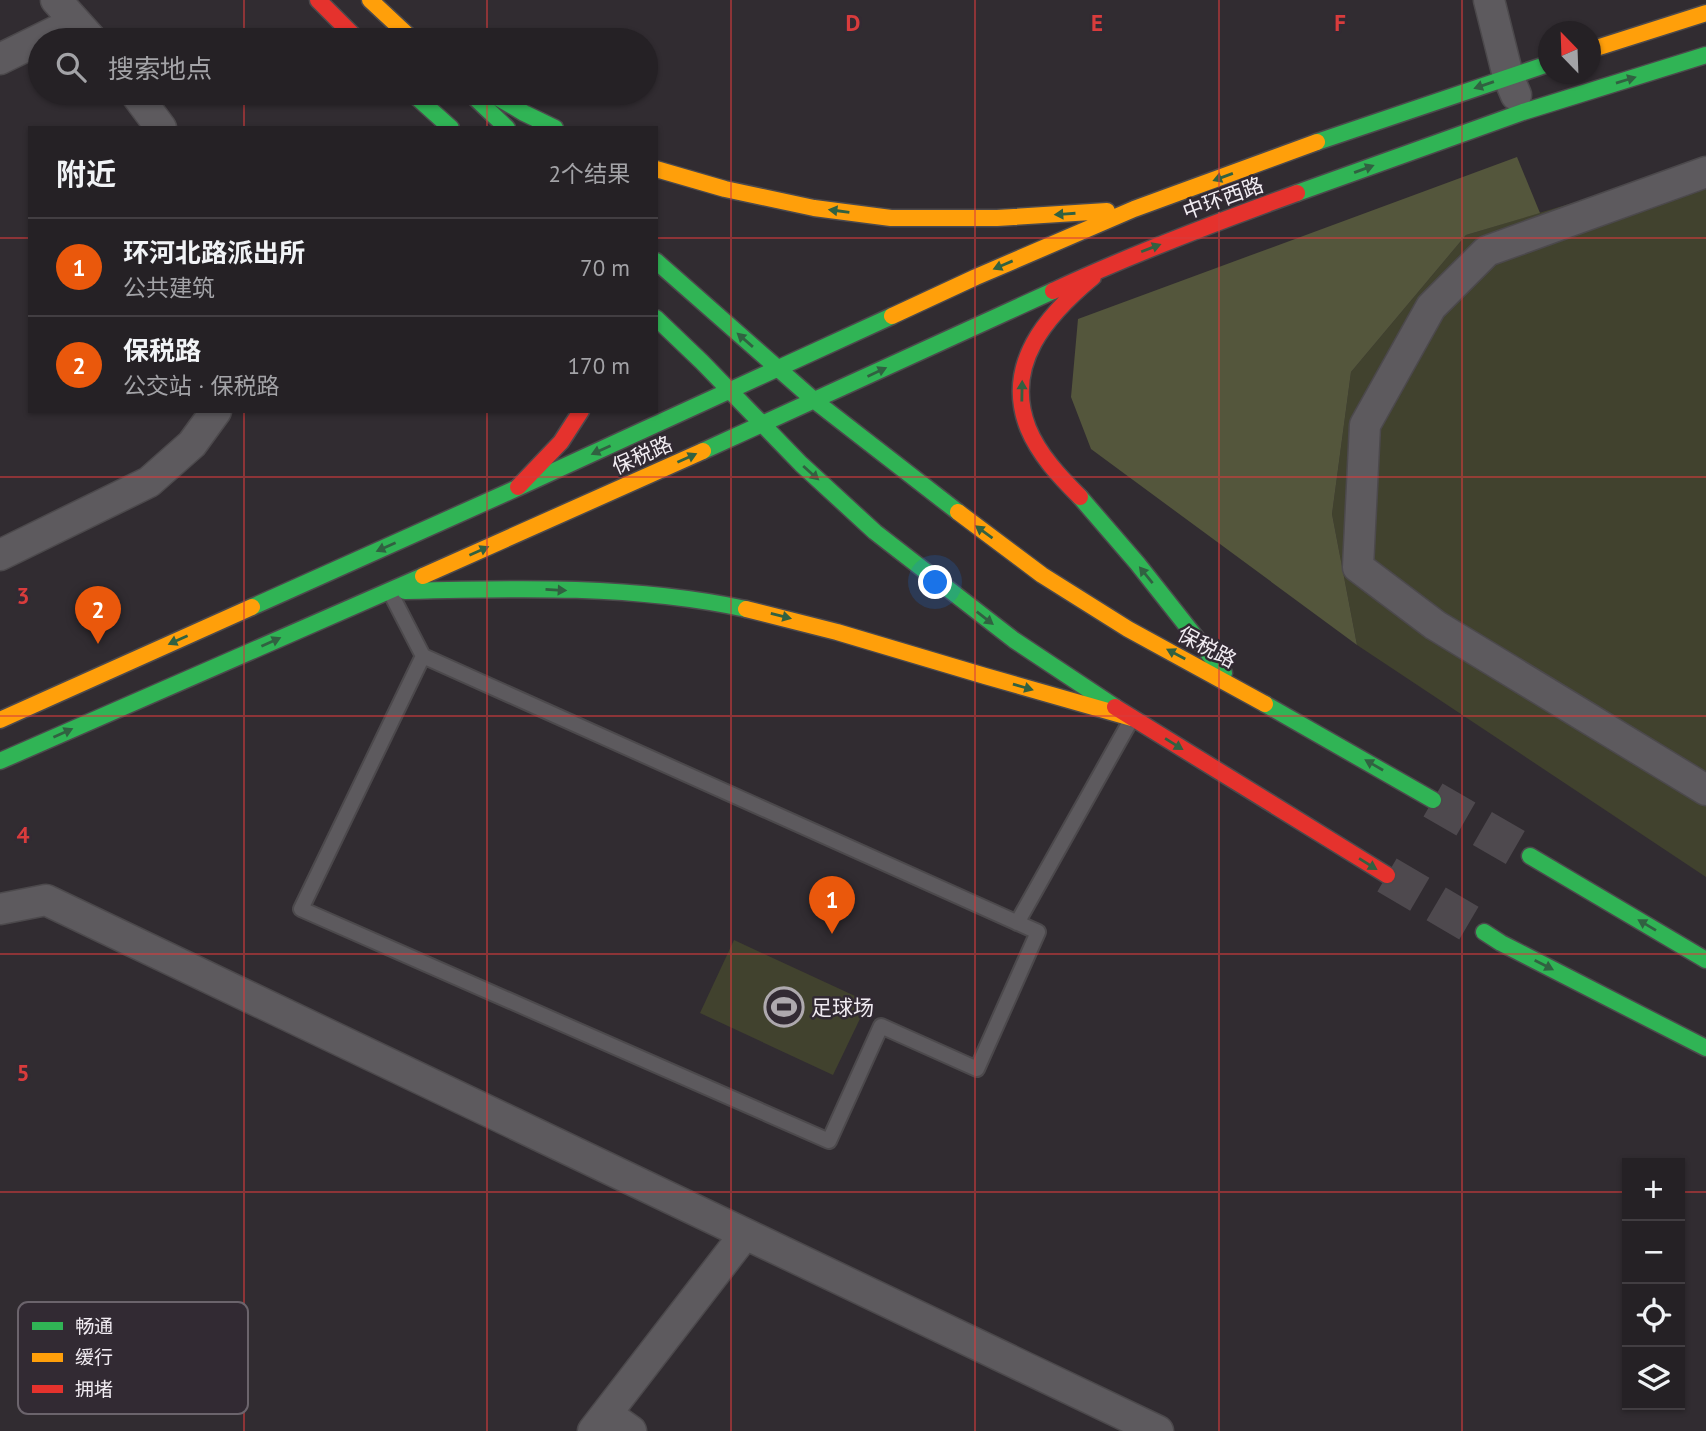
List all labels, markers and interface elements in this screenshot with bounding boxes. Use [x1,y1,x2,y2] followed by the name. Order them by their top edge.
[846,8,860,37] text: D
[1091,8,1103,37] text: E
[1334,8,1346,37] text: F
[1538,21,1601,84] north arrow
[28,28,658,105] search box
[52,48,90,86] icon: search
[108,52,212,85] text: 搜索地点
[1616,74,1637,84] one-way arrow
[1473,80,1494,91] one-way arrow
[56,154,116,193] text: 附近
[548,159,630,188] text: 2个结果
[1354,163,1375,174] one-way arrow
[1179,171,1267,225] street label: 中环西路
[1212,171,1233,182] one-way arrow
[827,205,849,216] one-way arrow
[1054,208,1076,219] one-way arrow
[123,236,305,269] text: 环河北路派出所
[1141,242,1162,253] one-way arrow
[72,253,86,282] text: 1
[580,253,630,282] text: 70 m
[993,260,1014,271] one-way arrow
[123,273,215,302] text: 公共建筑
[737,332,754,348] one-way arrow
[123,334,201,367] text: 保税路
[72,351,86,380] text: 2
[568,351,630,380] text: 170 m
[867,366,887,378] one-way arrow
[123,371,279,400] text: 公交站 · 保税路
[1016,379,1027,401] one-way arrow
[608,430,676,480] street label: 保税路
[591,445,612,456] one-way arrow
[677,452,697,464] one-way arrow
[802,465,820,481] one-way arrow
[975,525,993,539] one-way arrow
[376,541,396,553] one-way arrow
[469,545,489,557] one-way arrow
[918,565,952,599] your location
[1138,567,1153,585] one-way arrow
[16,581,30,610] text: 3
[545,585,567,596] one-way arrow
[75,586,121,644] pin: 2
[770,611,792,622] one-way arrow
[976,611,994,626] one-way arrow
[1173,620,1241,674] street label: 保税路
[168,634,188,646] one-way arrow
[261,636,281,648] one-way arrow
[1166,648,1185,660] one-way arrow
[1012,682,1034,693] one-way arrow
[52,728,73,739] one-way arrow
[1165,738,1184,751] one-way arrow
[1364,759,1384,771] one-way arrow
[16,820,30,849] text: 4
[1359,857,1378,870] one-way arrow
[809,876,855,934] pin: 1
[1638,919,1657,932] one-way arrow
[1534,959,1554,970] one-way arrow
[763,986,805,1028] sports icon: 足球场
[811,994,874,1021] place label: 足球场
[16,1058,30,1087] text: 5
[1622,1158,1685,1410] map controls
[1622,1158,1685,1221] button: +
[1622,1221,1685,1284] button: −
[1622,1284,1685,1347] button: locate
[18,1302,248,1414] legend
[75,1314,113,1338] text: 畅通
[75,1345,113,1369] text: 缓行
[1622,1347,1685,1410] button: layers
[75,1377,113,1401] text: 拥堵

